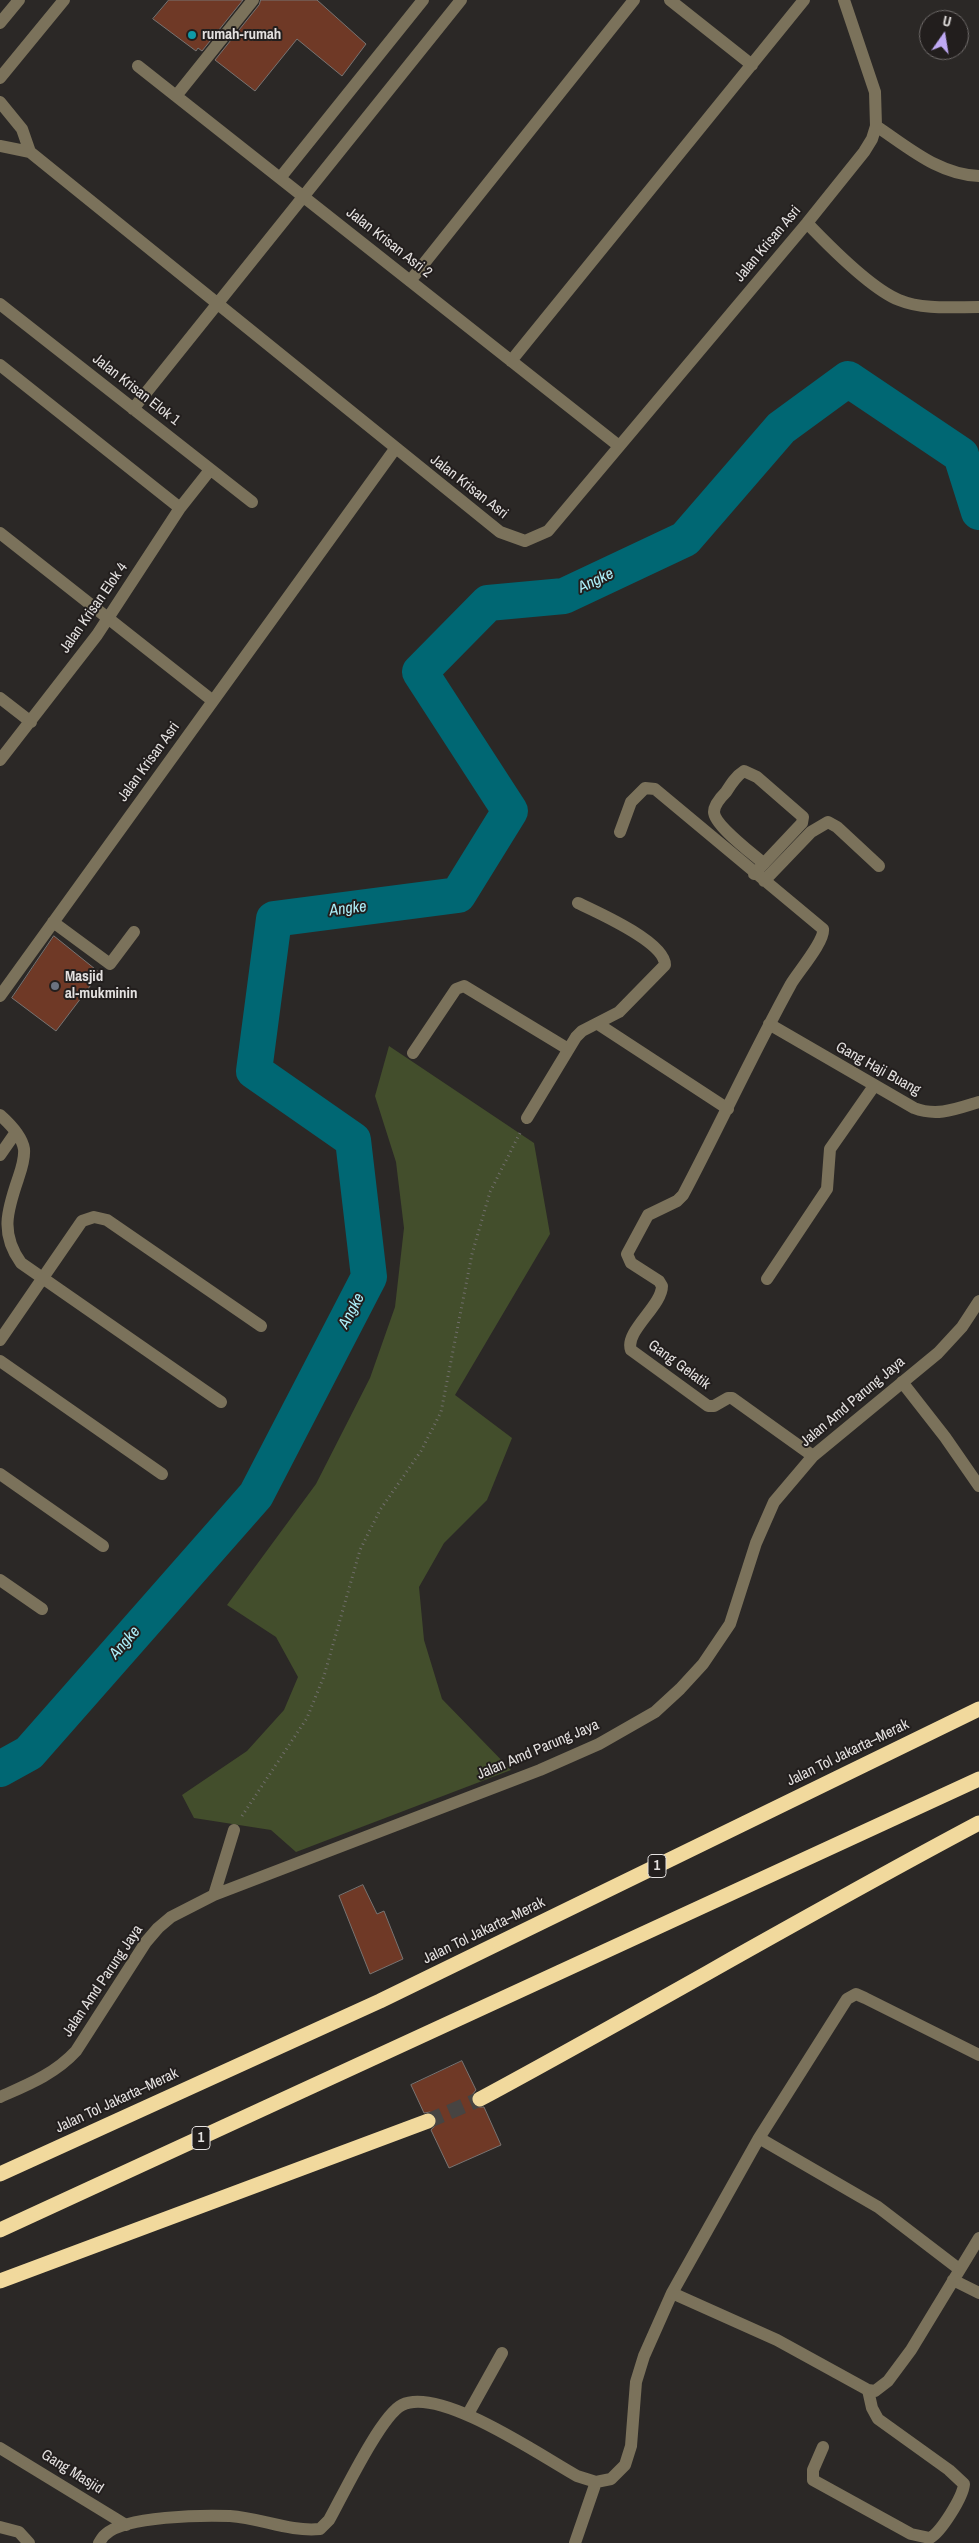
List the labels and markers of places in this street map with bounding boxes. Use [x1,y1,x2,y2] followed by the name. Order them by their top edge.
[202,26,281,44] place label: rumah-rumah
[186,29,198,41] marker: rumah-rumah
[65,968,137,1003] place label: Masjid al-mukminin
[49,980,61,992] marker: Masjid al-mukminin

